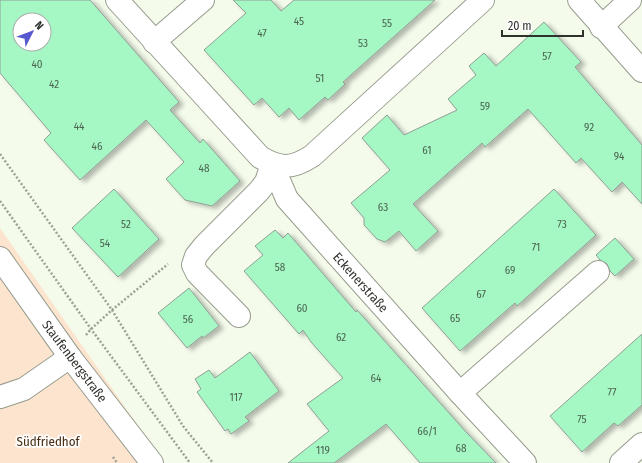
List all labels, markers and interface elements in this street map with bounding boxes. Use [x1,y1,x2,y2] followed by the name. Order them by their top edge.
[12,12,52,52] north arrow
[502,12,583,38] scale bar
[294,15,304,28] house number: 45
[382,17,392,30] house number: 55
[32,19,46,32] text: N
[508,19,532,33] text: 20 m
[257,27,267,40] house number: 47
[358,37,368,50] house number: 53
[542,50,552,63] house number: 57
[31,58,43,71] house number: 40
[316,72,324,85] house number: 51
[49,78,59,91] house number: 42
[480,100,490,113] house number: 59
[74,120,85,133] house number: 44
[584,121,594,134] house number: 92
[92,140,103,153] house number: 46
[422,144,432,157] house number: 61
[614,150,625,163] house number: 94
[199,162,210,175] house number: 48
[378,201,388,214] house number: 63
[121,218,131,231] house number: 52
[557,218,567,231] house number: 73
[100,237,111,250] house number: 54
[532,241,540,254] house number: 71
[330,249,391,315] street label: Eckenerstraße
[275,261,286,274] house number: 58
[505,264,515,277] house number: 69
[476,288,486,301] house number: 67
[296,302,308,315] house number: 60
[450,312,460,325] house number: 65
[183,313,194,326] house number: 56
[39,318,110,405] street label: Staufenbergstraße
[336,331,346,344] house number: 62
[371,372,382,385] house number: 64
[608,386,617,399] house number: 77
[230,391,243,404] house number: 117
[577,413,587,426] house number: 75
[417,425,437,438] house number: 66/1
[16,434,81,449] park label: Südfriedhof
[456,442,467,455] house number: 68
[316,444,330,457] house number: 119

